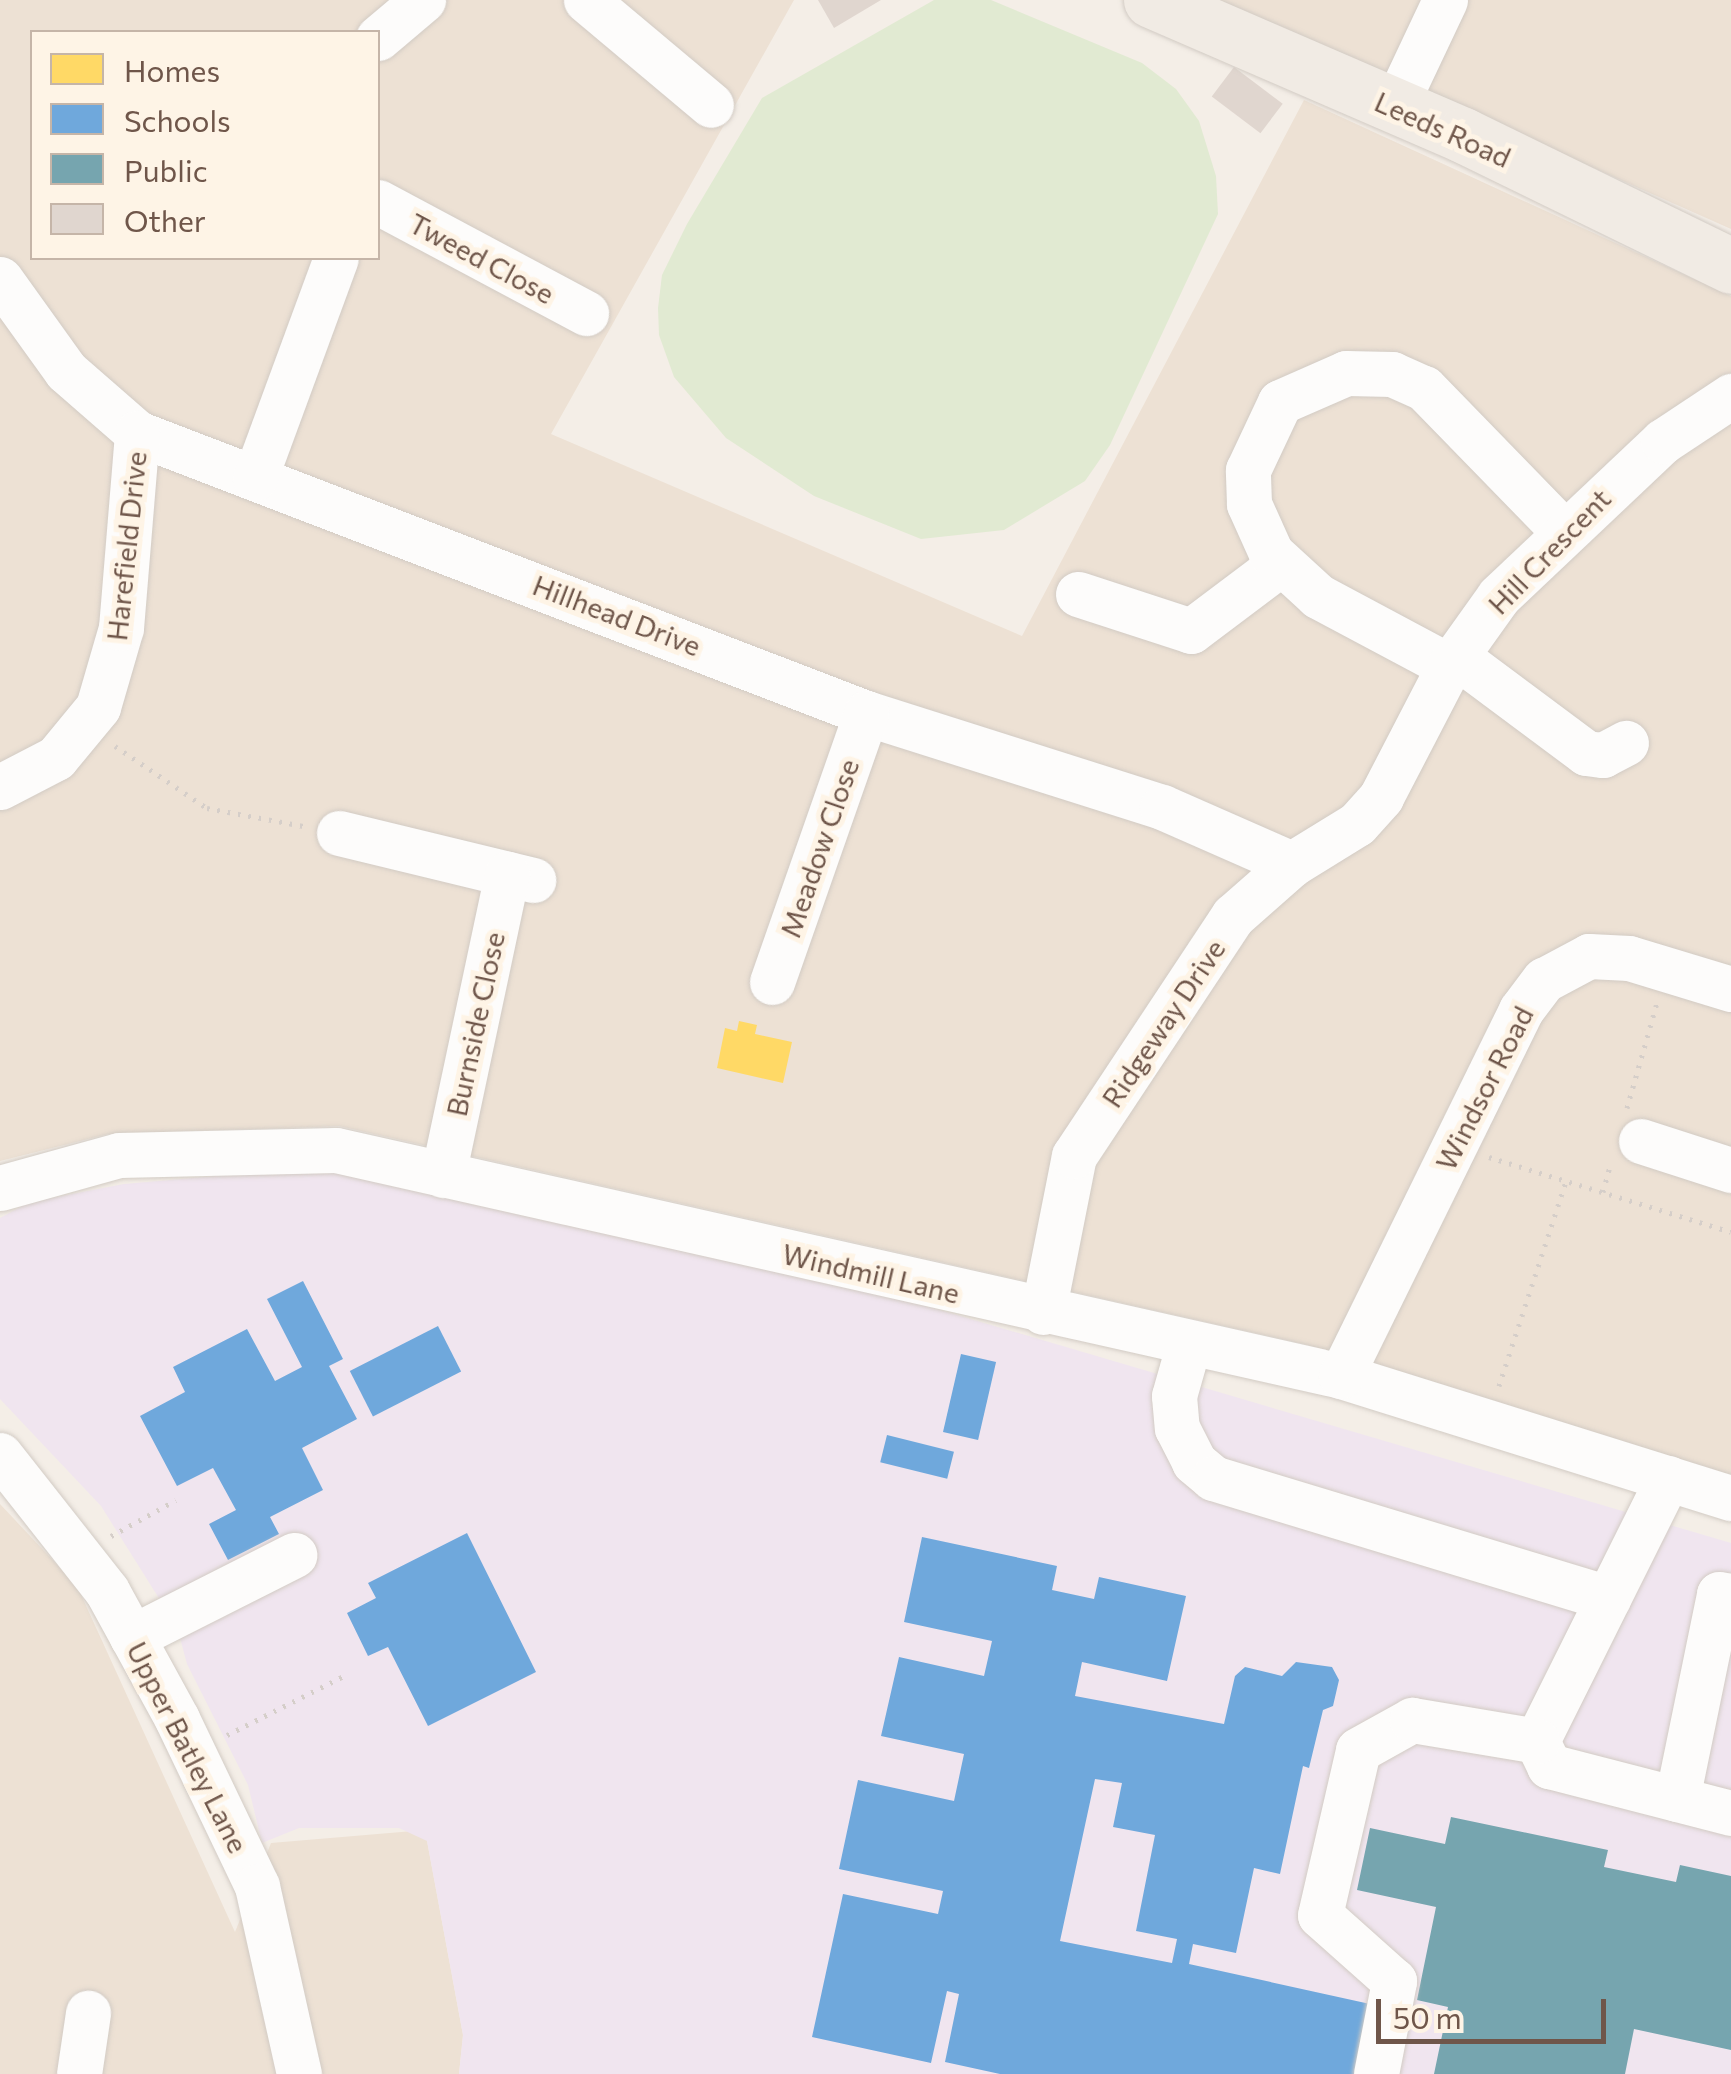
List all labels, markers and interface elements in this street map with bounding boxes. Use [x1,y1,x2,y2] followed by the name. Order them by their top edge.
[30,30,380,260] legend
[124,51,220,88] text: Homes
[1370,84,1516,174] street label: Leeds Road
[124,101,231,138] text: Schools
[124,151,208,188] text: Public
[124,201,206,238] text: Other
[404,206,560,310] street label: Tweed Close
[99,450,153,642] street label: Harefield Drive
[1481,481,1617,621] street label: Hill Crescent
[528,568,706,662] street label: Hillhead Drive
[773,754,865,942] street label: Meadow Close
[439,929,511,1119] street label: Burnside Close
[1094,933,1232,1113] street label: Ridgeway Drive
[1428,1000,1540,1176] street label: Windsor Road
[779,1236,963,1310] street label: Windmill Lane
[120,1636,256,1858] street label: Upper Batley Lane
[1381,1979,1611,2041] scale bar
[1393,1998,1462,2035] text: 50 m

